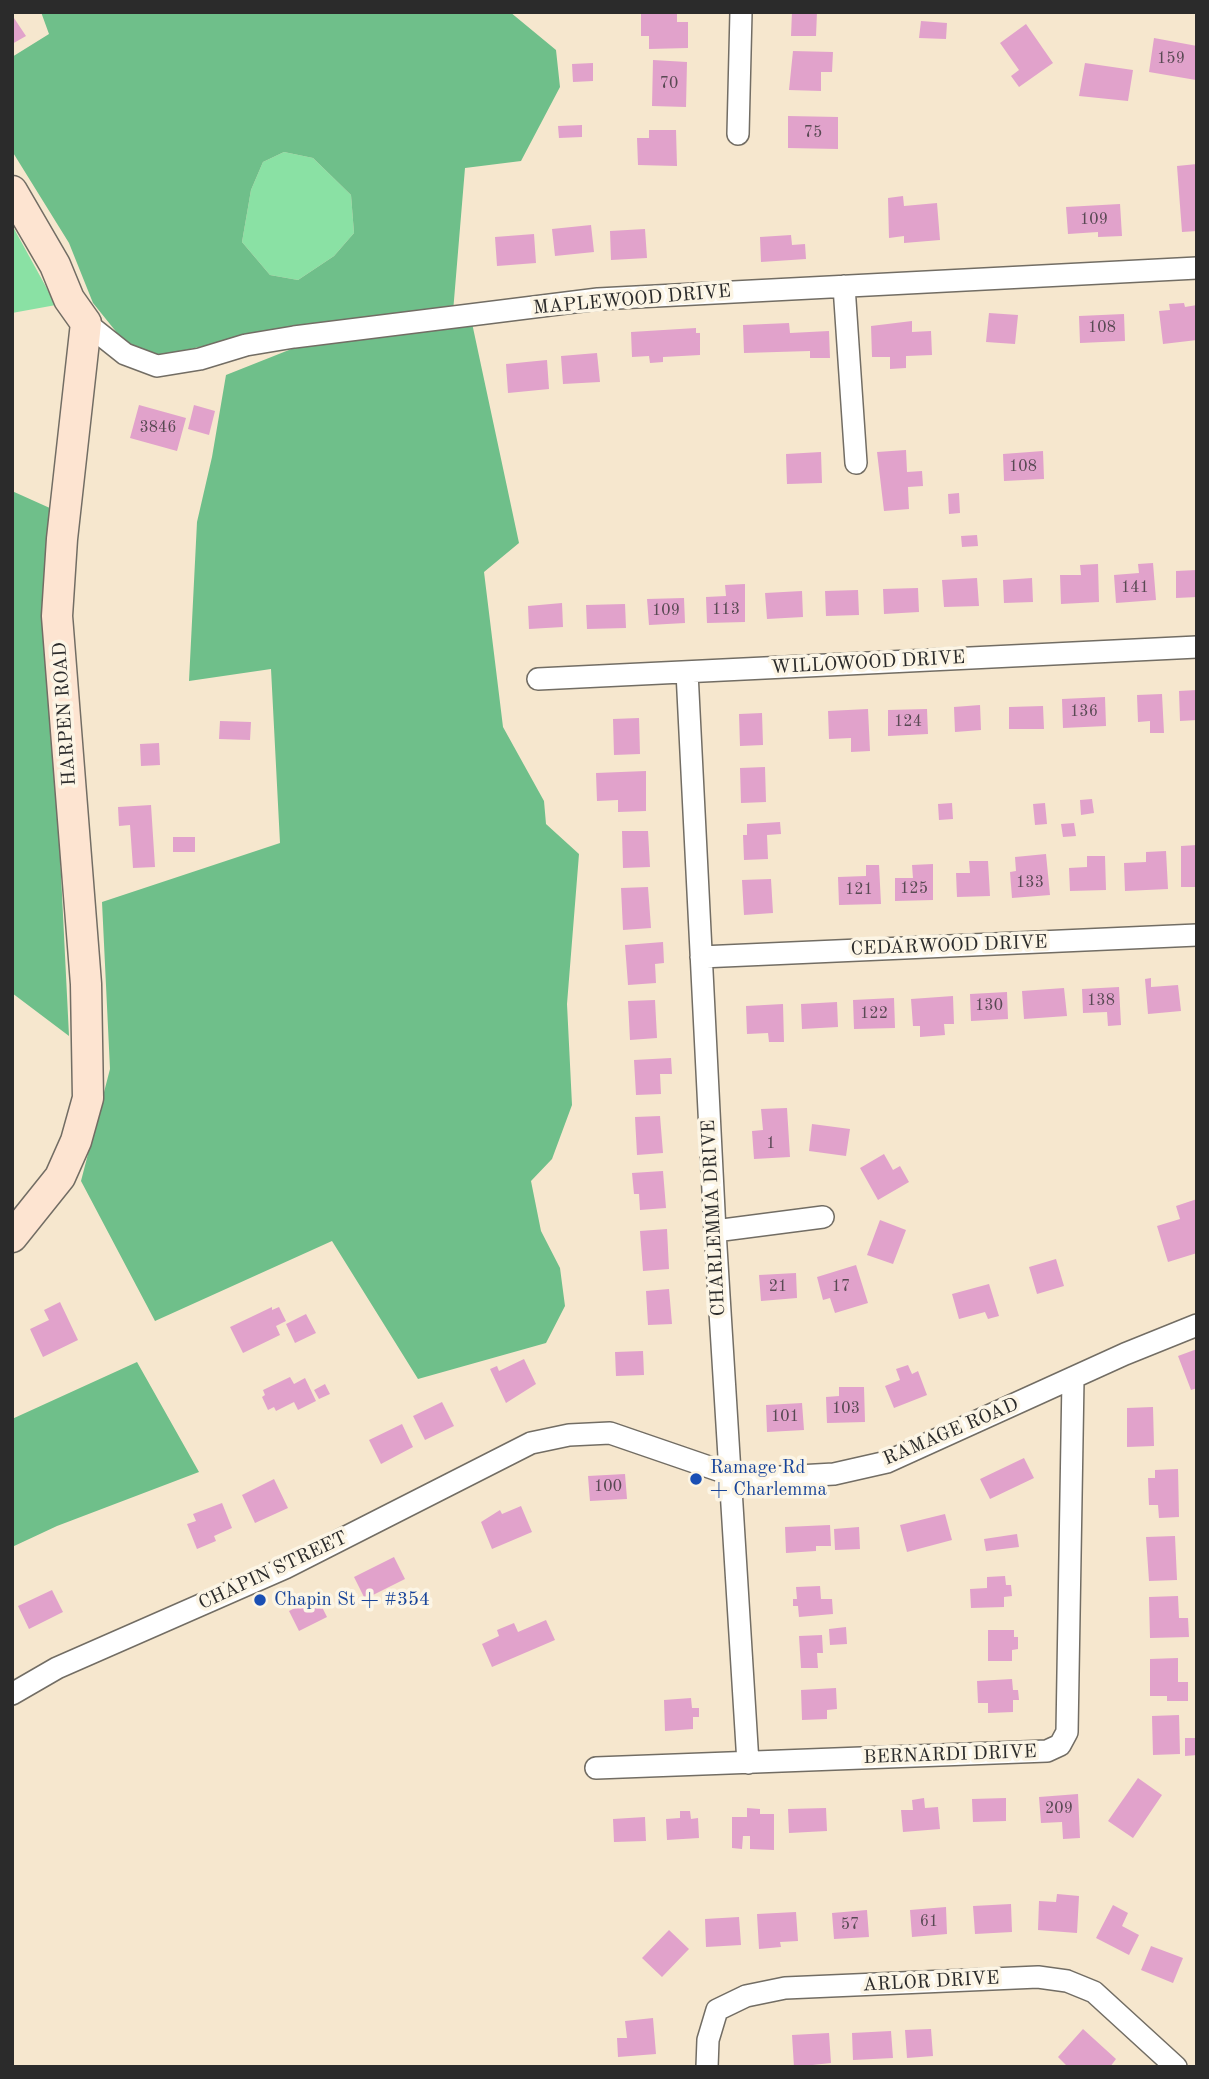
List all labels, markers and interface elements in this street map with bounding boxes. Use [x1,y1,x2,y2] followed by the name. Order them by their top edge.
[1157,49,1185,69] house number: 159
[660,74,678,94] house number: 70
[804,123,822,143] house number: 75
[1080,210,1108,230] house number: 109
[532,280,732,320] street label: MAPLEWOOD DRIVE
[1088,318,1116,338] house number: 108
[139,418,177,438] house number: 3846
[1009,457,1037,477] house number: 108
[1121,578,1149,598] house number: 141
[712,600,740,620] house number: 113
[652,601,680,621] house number: 109
[49,641,81,787] street label: HARPEN ROAD
[770,647,966,679] street label: WILLOWOOD DRIVE
[1070,702,1098,722] house number: 136
[894,712,922,732] house number: 124
[1016,873,1044,893] house number: 133
[900,879,928,899] house number: 125
[845,880,873,900] house number: 121
[850,931,1048,961] street label: CEDARWOOD DRIVE
[1087,991,1115,1011] house number: 138
[975,996,1003,1016] house number: 130
[860,1004,888,1024] house number: 122
[697,1119,731,1317] street label: CHARLEMMA DRIVE
[766,1134,776,1154] house number: 1
[769,1277,787,1297] house number: 21
[832,1277,850,1297] house number: 17
[880,1393,1022,1471] street label: RAMAGE ROAD
[832,1399,860,1419] house number: 103
[771,1407,799,1427] house number: 101
[710,1457,827,1501] place label: Ramage Rd + Charlemma
[688,1471,704,1487] marker: Ramage Rd + Charlemma
[594,1477,622,1497] house number: 100
[195,1527,351,1615] street label: CHAPIN STREET
[274,1589,430,1611] place label: Chapin St + #354
[252,1592,268,1608] marker: Chapin St + #354
[863,1741,1037,1769] street label: BERNARDI DRIVE
[1045,1799,1073,1819] house number: 209
[920,1912,938,1932] house number: 61
[841,1915,859,1935] house number: 57
[862,1967,1000,1997] street label: ARLOR DRIVE

